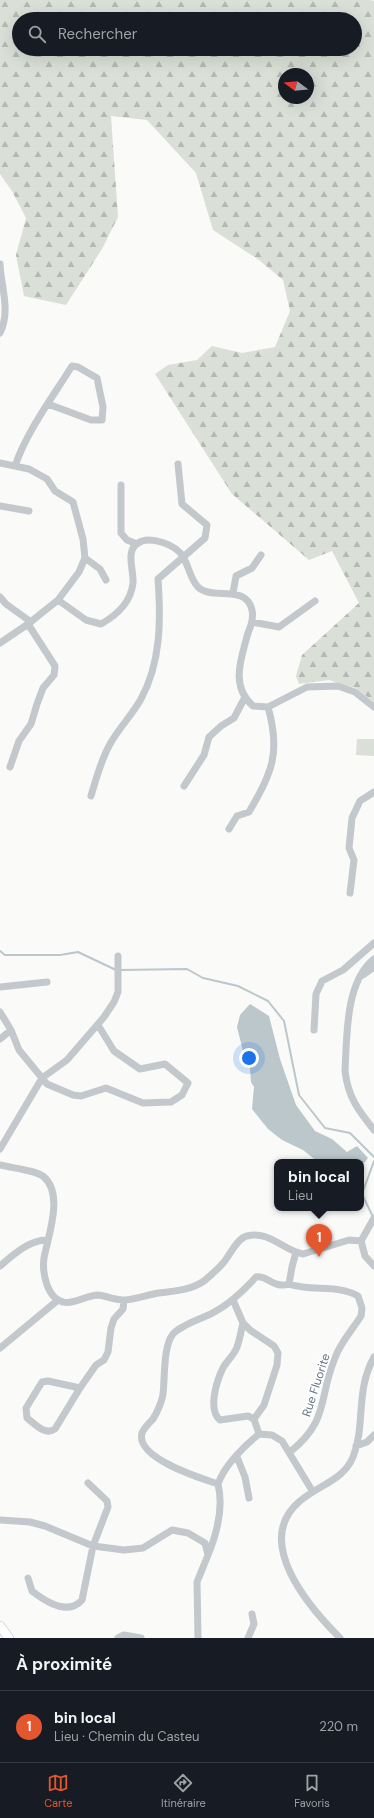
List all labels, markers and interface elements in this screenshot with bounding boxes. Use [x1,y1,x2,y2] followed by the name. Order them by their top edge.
[12,12,362,56] search box
[26,23,48,45] icon: search
[58,24,137,44] text: Rechercher
[278,68,314,104] north arrow
[239,1048,259,1068] your location
[274,1159,364,1211] popup
[288,1167,350,1187] text: bin local
[288,1187,313,1204] text: Lieu
[306,1224,332,1257] pin: 1
[298,1351,334,1419] street label: Rue Fluorite
[16,1653,112,1675] text: À proximité
[54,1708,116,1728] text: bin local
[27,1718,31,1735] text: 1
[319,1718,358,1735] text: 220 m
[54,1728,200,1745] text: Lieu · Chemin du Casteu
[44,1772,73,1810] tab: Carte
[161,1772,206,1810] tab: Itinéraire
[294,1772,330,1810] tab: Favoris

